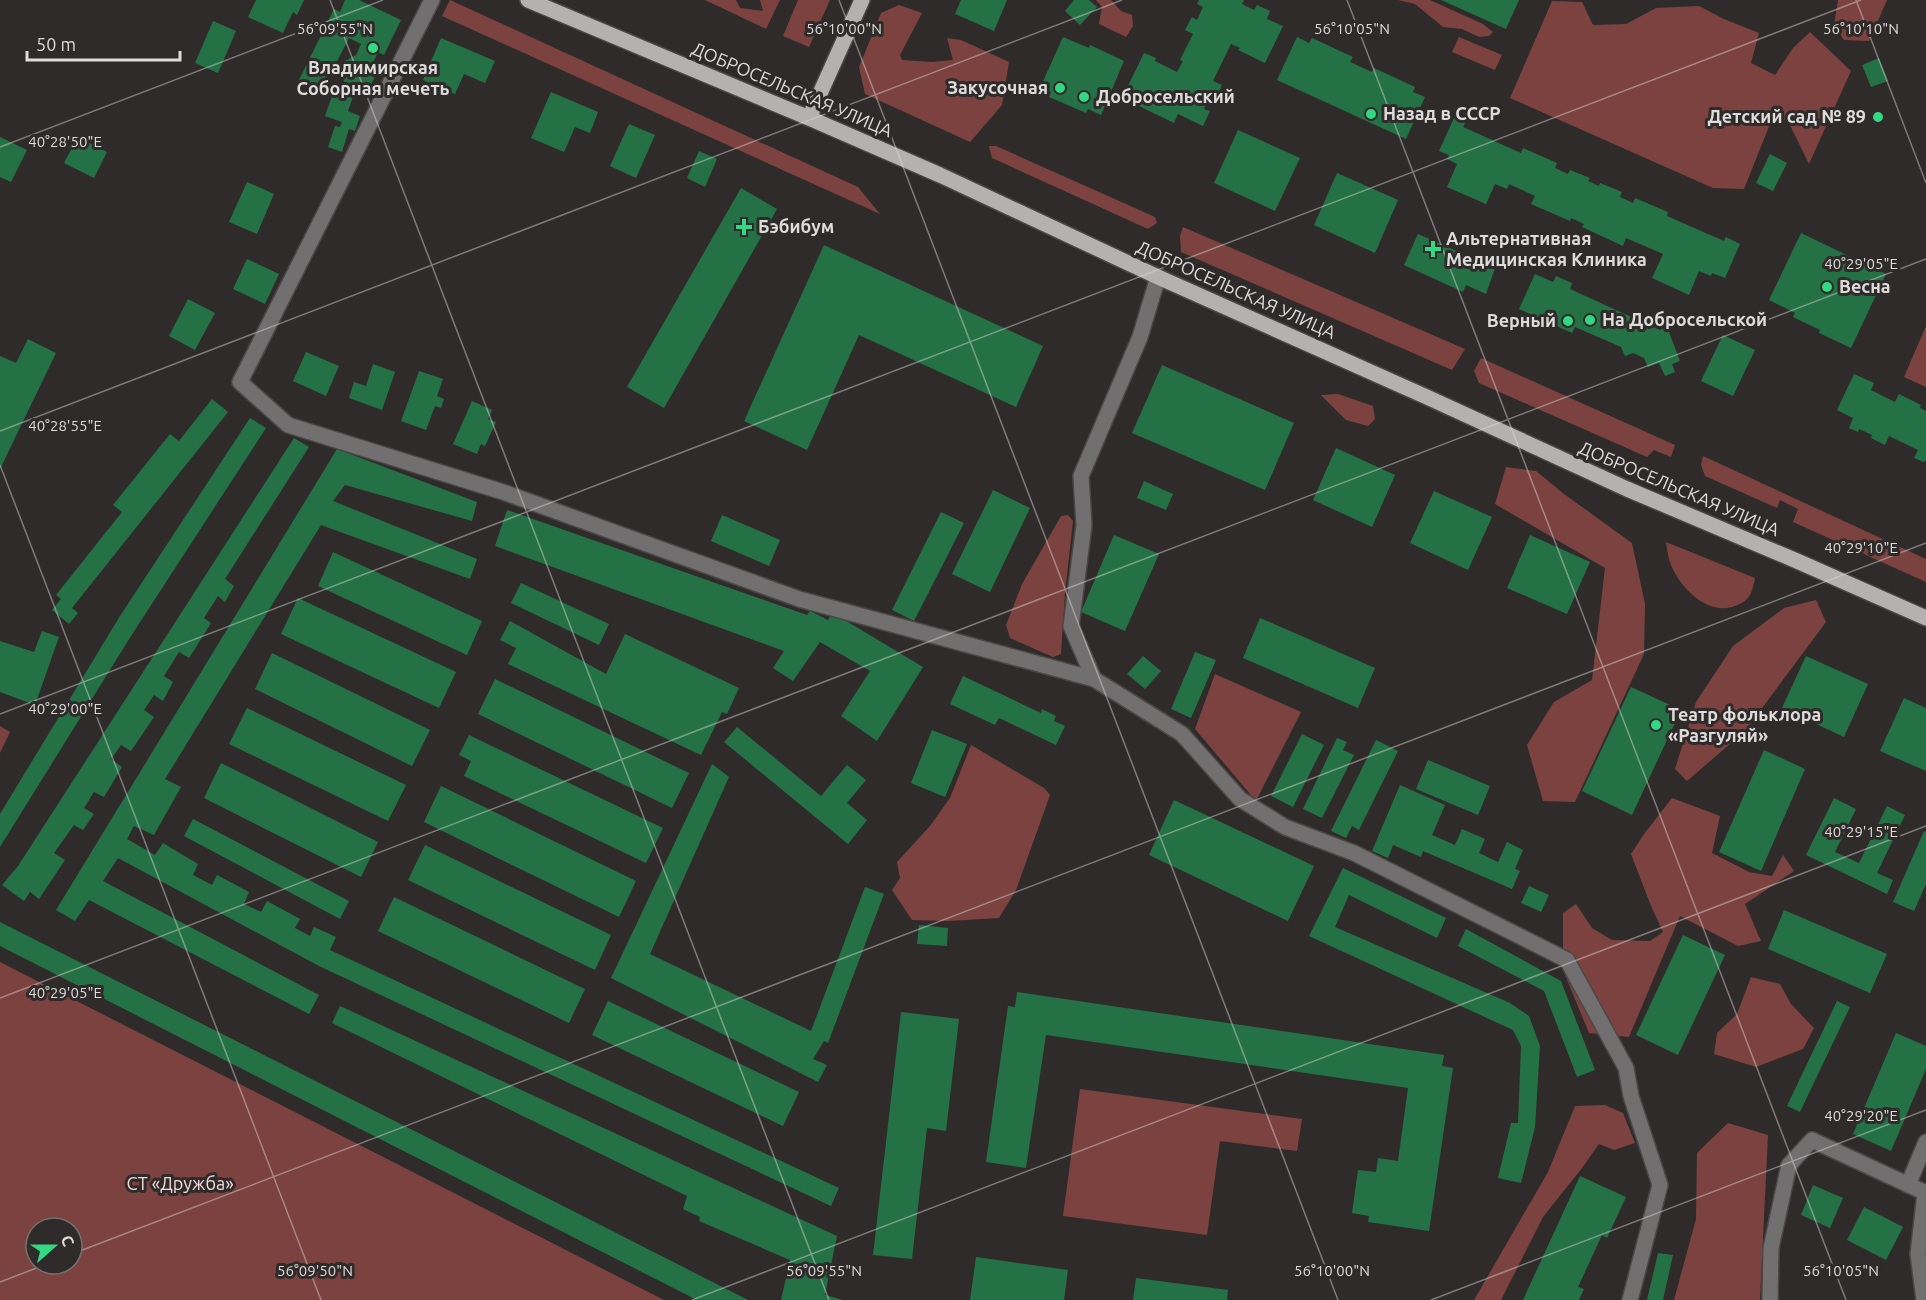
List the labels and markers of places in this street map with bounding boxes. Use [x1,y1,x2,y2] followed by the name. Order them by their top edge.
[366,41,380,55] marker: Владимирская Соборная мечеть
[297,57,449,98] place label: Владимирская Соборная мечеть
[947,77,1048,97] place label: Закусочная
[1053,81,1067,95] marker: Закусочная
[1096,86,1235,106] place label: Добросельский
[1077,90,1091,104] marker: Добросельский
[1383,103,1501,123] place label: Назад в СССР
[1708,106,1866,126] place label: Детский сад № 89
[1364,107,1378,121] marker: Назад в СССР
[1871,110,1885,124] marker: Детский сад № 89
[758,216,834,236] place label: Бэбибум
[735,218,753,236] marker: Бэбибум
[1446,228,1647,269] place label: Альтернативная Mедицинская Kлиника
[1424,240,1442,258] marker: Альтернативная Mедицинская Kлиника
[1839,276,1891,296] place label: Весна
[1820,280,1834,294] marker: Весна
[1602,309,1767,329] place label: На Добросельской
[1487,310,1556,330] place label: Верный
[1583,313,1597,327] marker: На Добросельской
[1561,314,1575,328] marker: Верный
[1668,704,1821,745] place label: Театр фольклора «Разгуляй»
[1649,718,1663,732] marker: Театр фольклора «Разгуляй»

